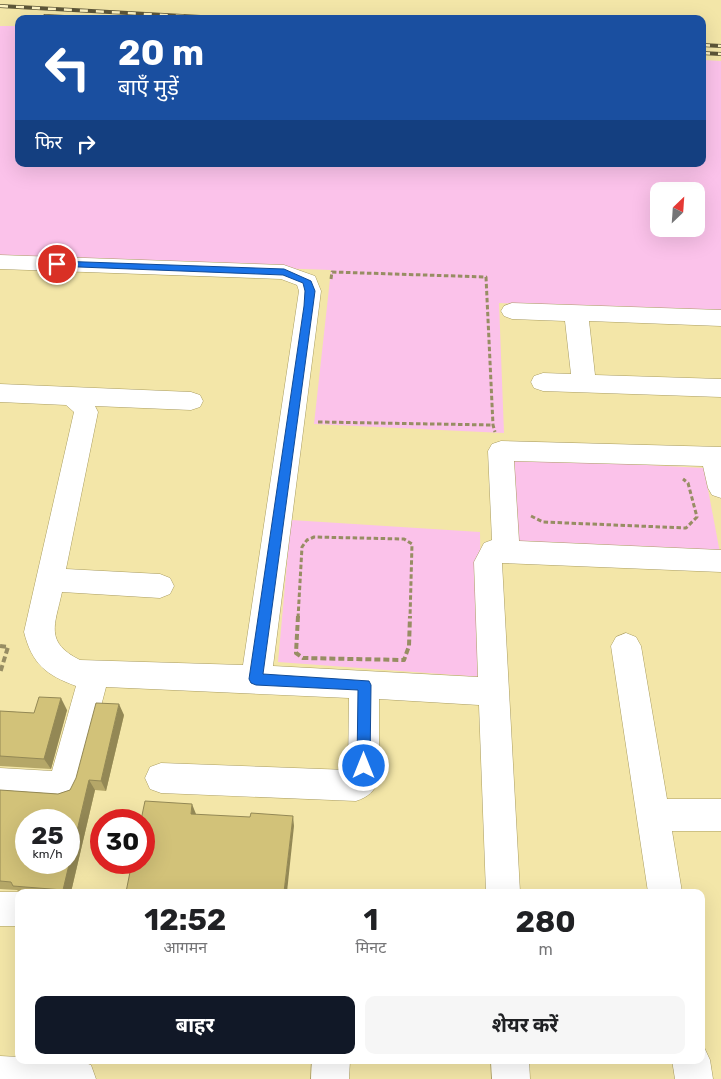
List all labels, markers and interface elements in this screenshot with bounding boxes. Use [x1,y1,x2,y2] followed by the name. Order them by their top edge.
[118,32,204,74] text: 20 m
[35,35,100,100] icon: left
[118,74,179,101] text: बाएँ मुड़ें
[72,130,100,158] icon: right
[35,131,62,154] text: फिर
[650,182,705,238] north arrow
[650,182,705,237] map controls
[36,243,78,285] pin
[43,250,71,278] icon: arrive
[337,739,389,791] position arrow
[90,809,155,874] speed limit sign: 30
[31,821,64,850] text: 25
[33,847,62,861] text: km/h
[144,902,226,938] text: 12:52
[363,902,378,938] text: 1
[516,904,576,940] text: 280
[163,938,207,957] text: आगमन
[356,938,386,957] text: मिनट
[539,940,553,959] text: m
[35,996,355,1054] button: बाहर
[365,996,685,1054] button: शेयर करें

